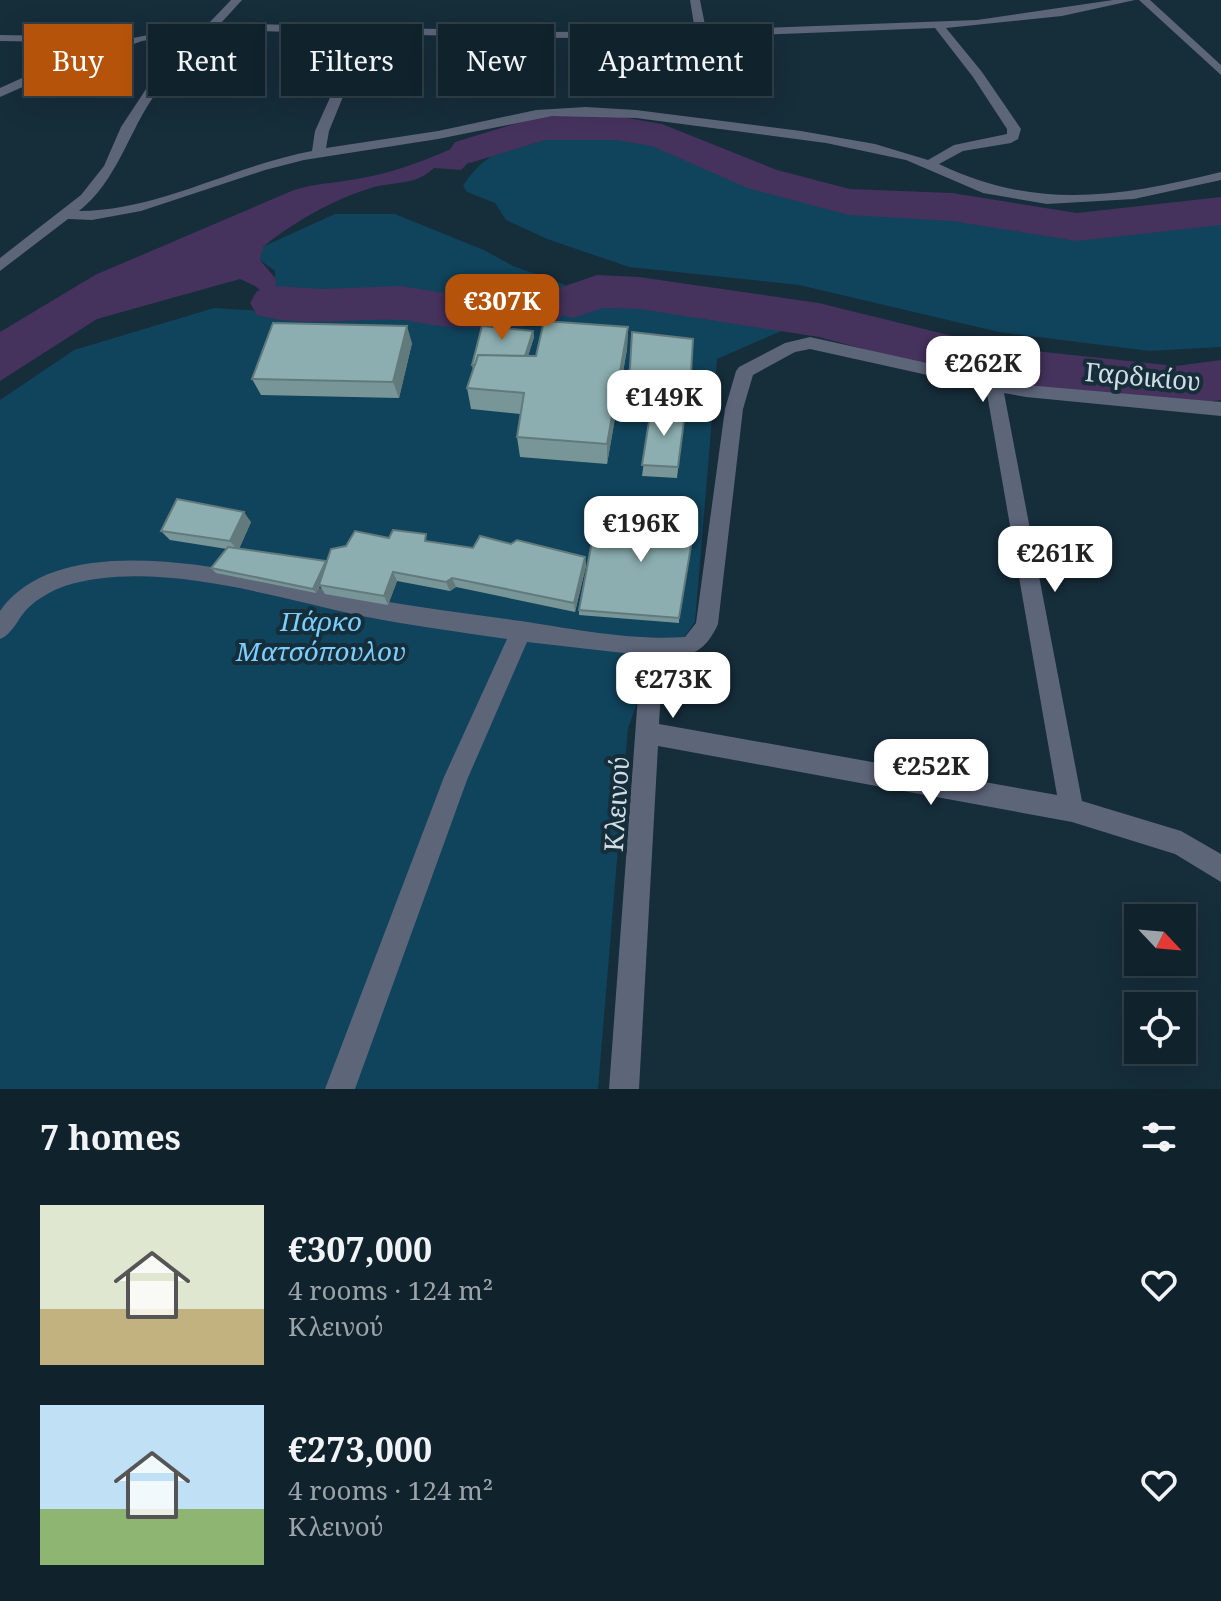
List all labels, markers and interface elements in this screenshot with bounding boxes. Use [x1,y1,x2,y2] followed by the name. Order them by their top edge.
[24,24,132,96] chip: Buy
[148,24,265,96] chip: Rent
[281,24,422,96] chip: Filters
[438,24,554,96] chip: New
[570,24,772,96] chip: Apartment
[446,274,558,342] pin: €307K
[463,282,541,318] text: €307K
[927,336,1039,404] pin: €262K
[944,344,1022,380] text: €262K
[1083,353,1203,399] street label: Γαρδικίου
[608,370,720,438] pin: €149K
[625,378,703,414] text: €149K
[585,496,697,564] pin: €196K
[602,504,680,540] text: €196K
[999,526,1111,594] pin: €261K
[1016,534,1094,570] text: €261K
[235,603,406,669] park label: Πάρκο Ματσόπουλου
[617,652,729,720] pin: €273K
[634,660,712,696] text: €273K
[875,739,987,807] pin: €252K
[892,747,970,783] text: €252K
[595,755,637,853] street label: Κλεινού
[1124,904,1196,976] north arrow
[1124,904,1196,1064] map controls
[1124,992,1196,1064] button: locate
[40,1114,181,1160] text: 7 homes
[1137,1115,1181,1159] icon: filters
[288,1226,432,1272] text: €307,000
[104,1237,200,1333] icon: home
[1137,1263,1181,1307] icon: heart
[288,1272,493,1308] text: 4 rooms · 124 m²
[288,1308,383,1344] text: Κλεινού
[288,1426,432,1472] text: €273,000
[104,1437,200,1533] icon: home
[1137,1463,1181,1507] icon: heart
[288,1472,493,1508] text: 4 rooms · 124 m²
[288,1508,383,1544] text: Κλεινού

